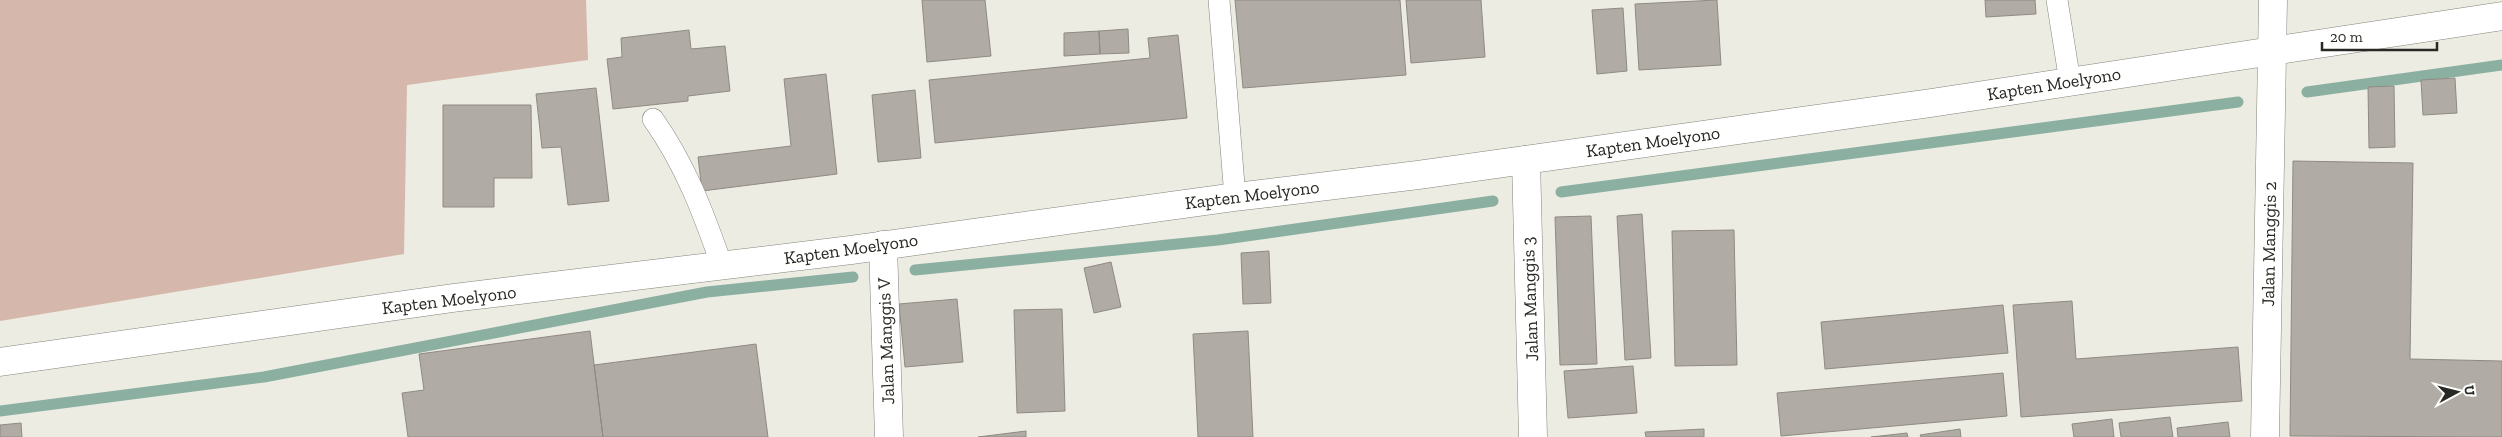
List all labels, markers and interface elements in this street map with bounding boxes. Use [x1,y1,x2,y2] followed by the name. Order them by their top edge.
[2322,20,2437,52] scale bar
[2330,28,2363,46] text: 20 m
[1986,63,2122,105] street label: Kapten Moelyono
[1585,122,1721,162] street label: Kapten Moelyono
[1184,176,1320,214] street label: Kapten Moelyono
[2257,181,2281,307] street label: Jalan Manggis 2
[783,229,919,269] street label: Kapten Moelyono
[1517,236,1543,362] street label: Jalan Manggis 3
[873,277,899,405] street label: Jalan Manggis V
[381,281,517,319] street label: Kapten Moelyono
[2432,367,2482,417] north arrow
[2460,384,2478,397] text: U

